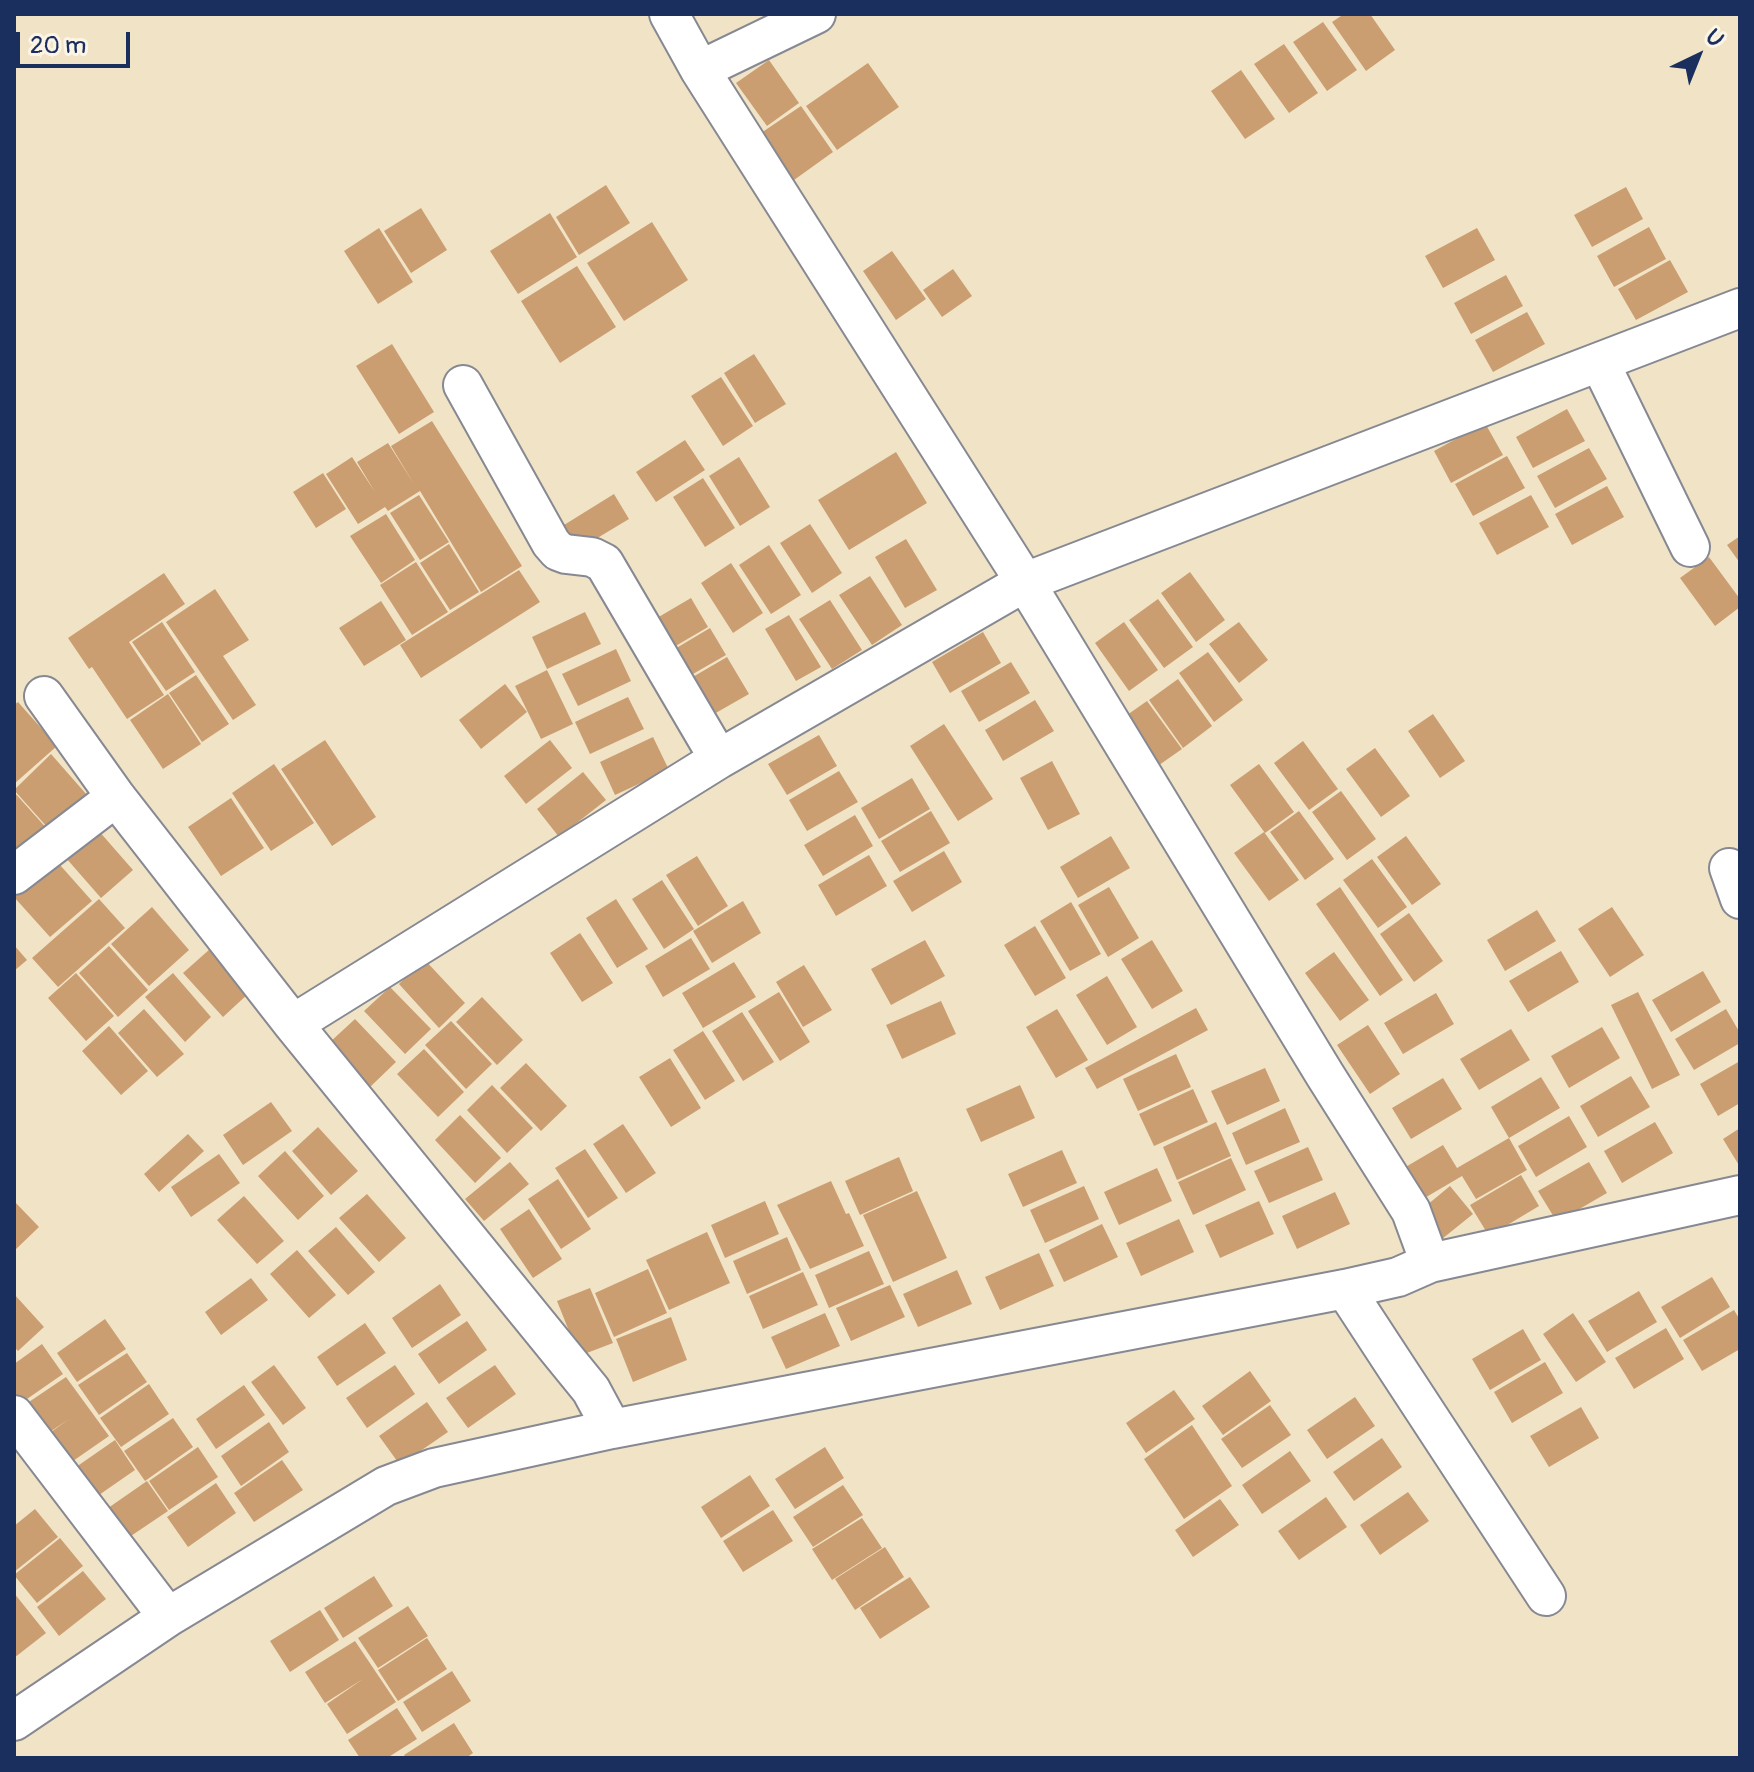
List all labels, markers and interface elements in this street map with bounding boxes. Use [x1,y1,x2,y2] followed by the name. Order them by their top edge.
[20,16,134,66] scale bar
[1658,16,1738,96] north arrow
[1699,23,1729,54] text: U
[30,31,86,60] text: 20 m

